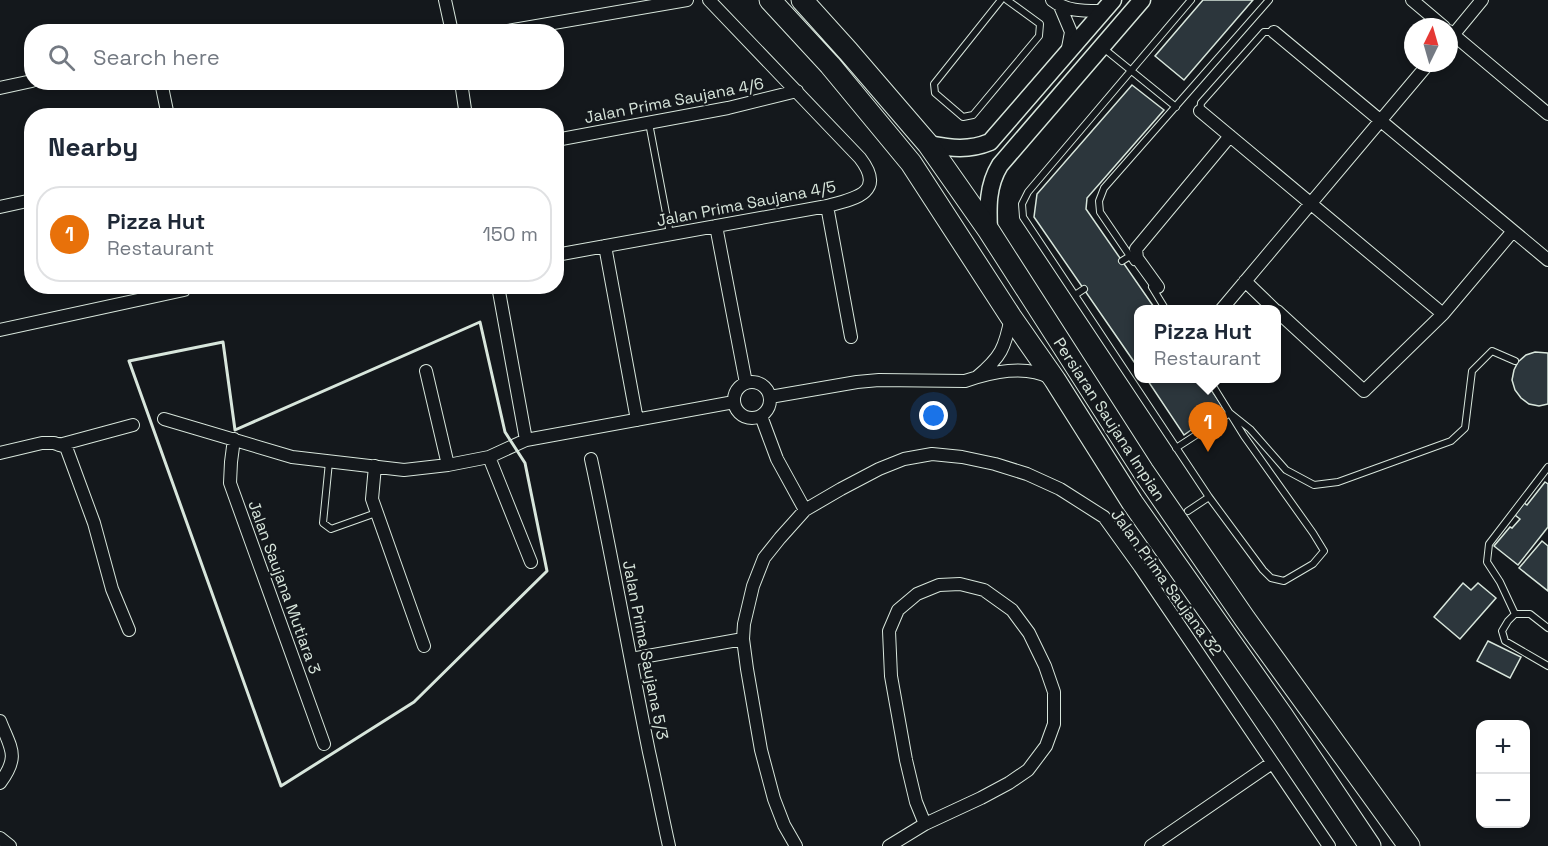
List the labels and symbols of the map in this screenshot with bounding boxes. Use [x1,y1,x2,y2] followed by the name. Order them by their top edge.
[1404,18,1458,72] north arrow
[582,73,766,128] street label: Jalan Prima Saujana 4/6
[655,176,838,231] street label: Jalan Prima Saujana 4/5
[1049,334,1170,505] street label: Persiaran Saujana Impian
[919,401,948,430] your location
[1188,402,1228,452] pin: 1
[243,498,326,677] street label: Jalan Saujana Mutiara 3
[1106,505,1227,660] street label: Jalan Prima Saujana 32
[618,559,673,741] street label: Jalan Prima Saujana 5/3

